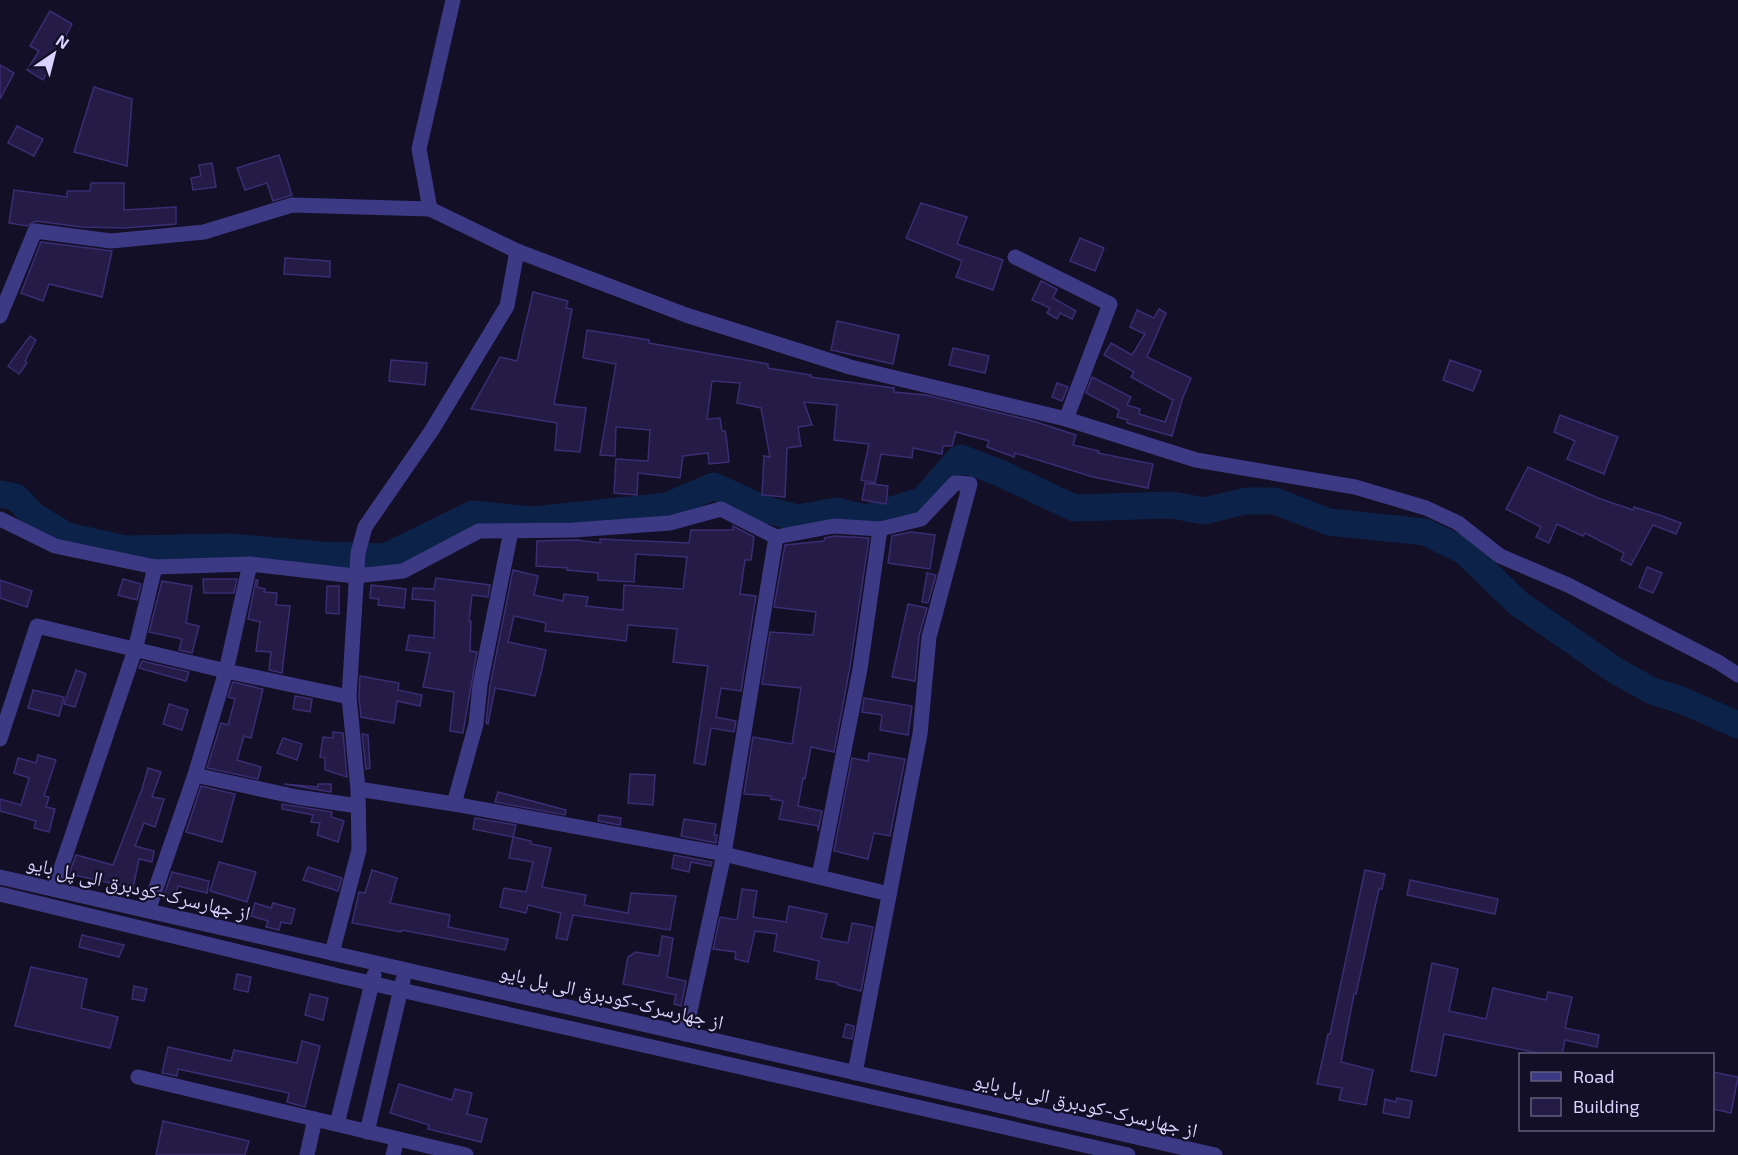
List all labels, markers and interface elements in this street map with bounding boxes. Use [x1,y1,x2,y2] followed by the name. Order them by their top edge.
[24,24,84,84] north arrow
[53,30,73,52] text: N
[25,850,253,926] street label: از جهارسرک-کودبرق الی پل بایو
[498,959,726,1035] street label: از جهارسرک-کودبرق الی پل بایو
[1519,1053,1714,1131] legend
[1573,1065,1614,1087] text: Road
[972,1067,1200,1143] street label: از جهارسرک-کودبرق الی پل بایو
[1573,1095,1640,1117] text: Building

